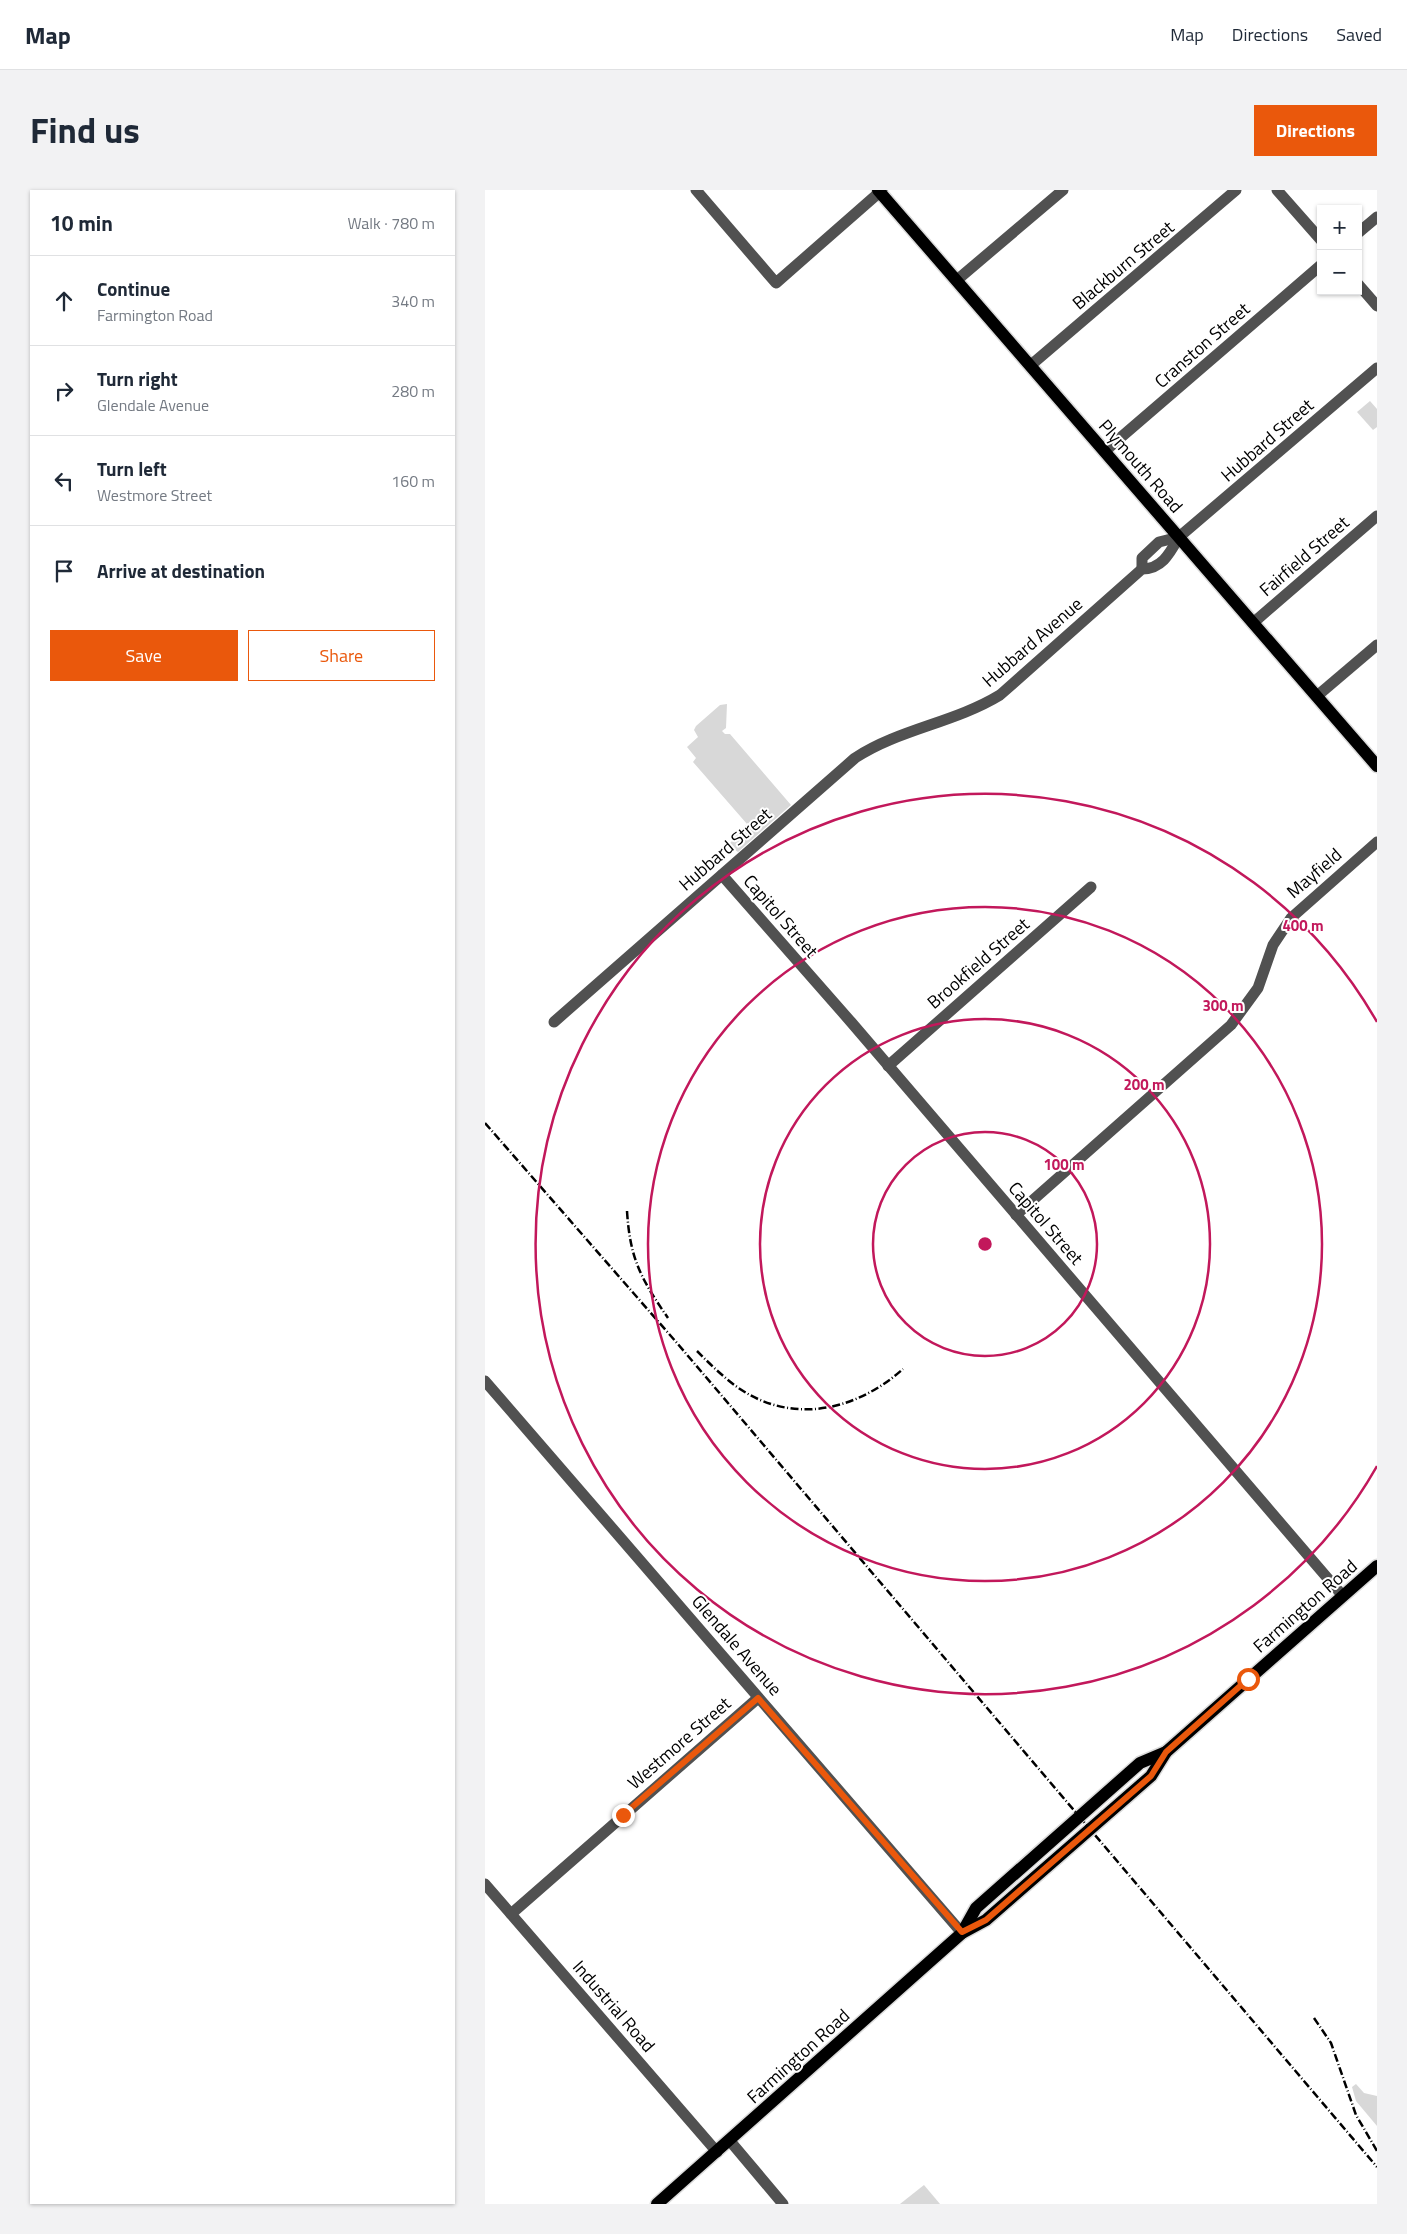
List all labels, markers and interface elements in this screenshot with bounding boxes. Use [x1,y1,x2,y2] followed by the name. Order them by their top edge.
[25,17,71,53] text: Map
[1170,21,1204,48] text: Map
[1232,21,1308,48] text: Directions
[1336,21,1382,48] text: Saved
[30,103,140,157] text: Find us
[1254,105,1377,156] button: Directions
[1317,205,1362,295] map controls
[1317,205,1362,250] button: +
[50,207,113,239] text: 10 min
[347,211,435,235] text: Walk · 780 m
[1066,214,1180,316] street label: Blackburn Street
[1317,250,1362,295] button: −
[97,274,170,303] text: Continue
[50,287,78,315] icon: ahead
[391,289,435,313] text: 340 m
[1148,295,1256,394] street label: Cranston Street
[97,303,213,327] text: Farmington Road
[97,364,178,393] text: Turn right
[50,377,78,405] icon: right
[391,379,435,403] text: 280 m
[1215,391,1320,488] street label: Hubbard Street
[97,393,209,417] text: Glendale Avenue
[1093,413,1189,519] street label: Plymouth Road
[97,454,167,483] text: Turn left
[50,467,78,495] icon: left
[391,469,435,493] text: 160 m
[97,483,212,507] text: Westmore Street
[1253,509,1355,603] street label: Fairfield Street
[97,556,265,585] text: Arrive at destination
[50,557,78,585] icon: arrive
[976,591,1088,693] street label: Hubbard Avenue
[50,630,238,681] button: Save
[248,630,435,681] button: Share
[673,800,778,897] street label: Hubbard Street
[1280,841,1348,905] street label: Mayfield
[737,868,825,964] street label: Capitol Street
[921,910,1036,1015] street label: Brookfield Street
[1282,914,1324,937] text: 400 m
[1202,994,1244,1017] text: 300 m
[1123,1073,1165,1096] text: 200 m
[1043,1153,1085,1176] text: 100 m
[1002,1175,1090,1271] street label: Capitol Street
[976,1235,994,1253] centre of rings
[1247,1553,1363,1659] street label: Farmington Road
[685,1589,789,1701] street label: Glendale Avenue
[1237,1668,1260,1691] route start
[621,1690,737,1796] street label: Westmore Street
[612,1804,635,1827] route end
[566,1954,662,2058] street label: Industrial Road
[740,2002,856,2110] street label: Farmington Road

